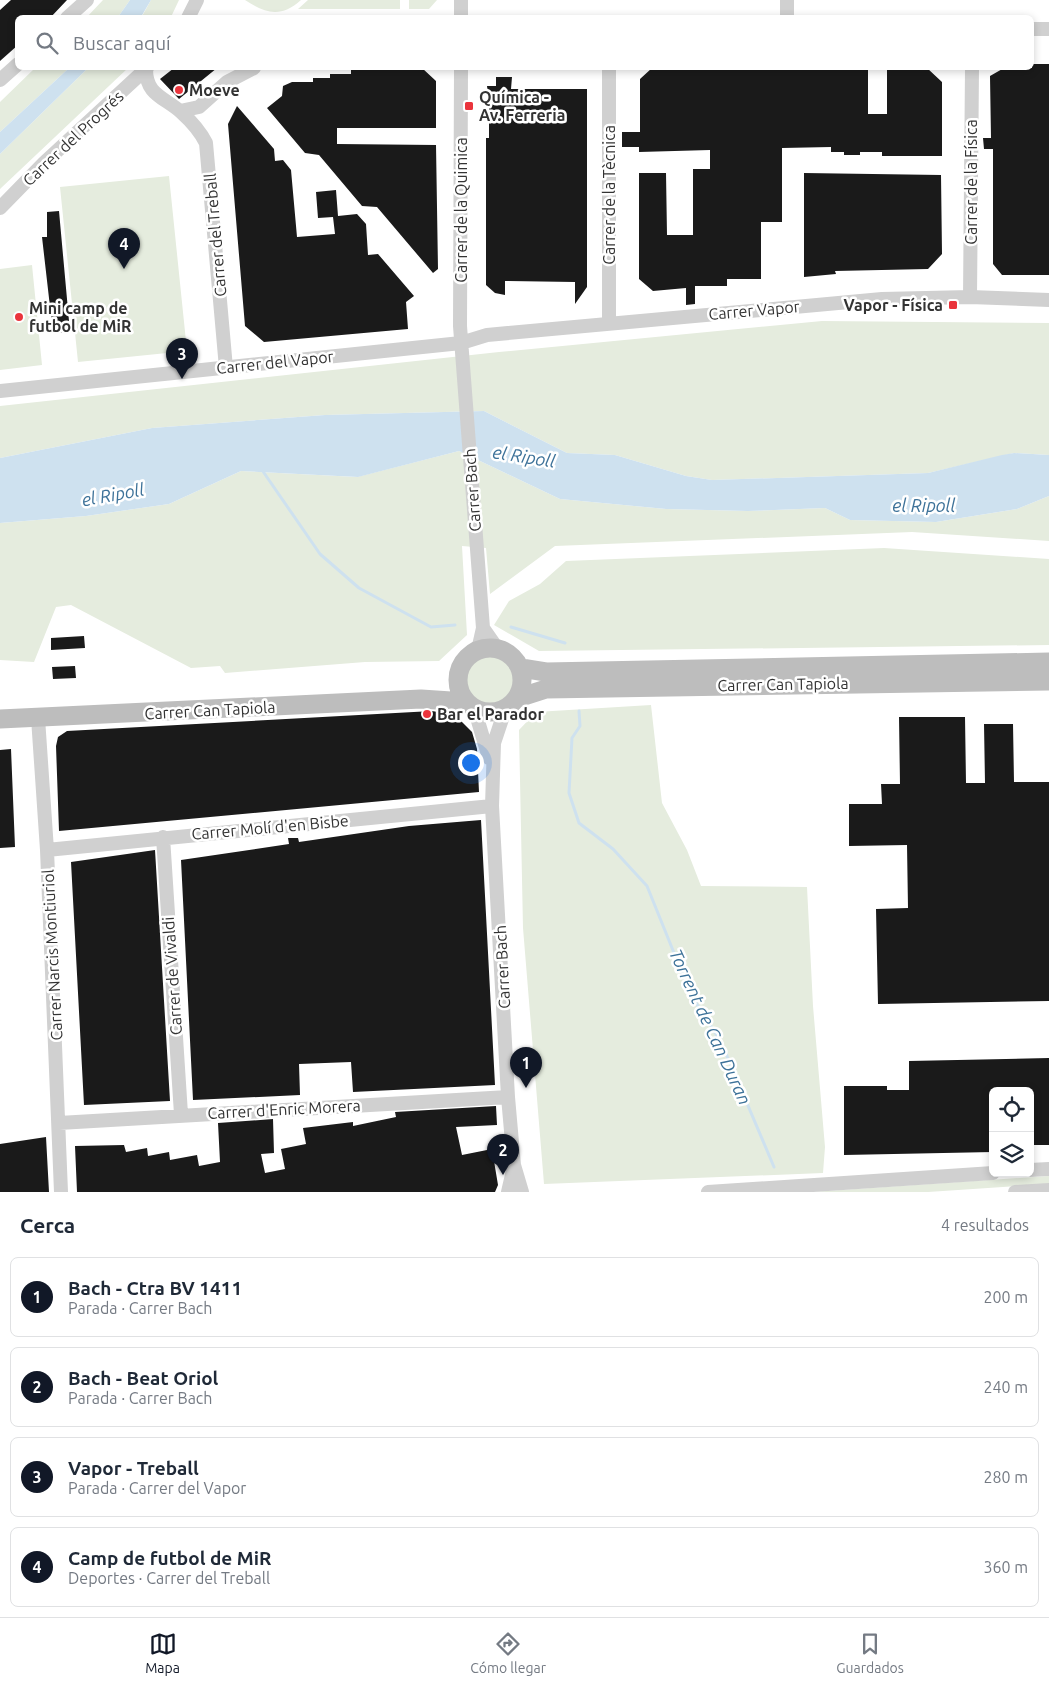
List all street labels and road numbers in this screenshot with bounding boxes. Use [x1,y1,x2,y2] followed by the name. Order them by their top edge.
[19,87,127,189] street label: Carrer del Progrés
[962,119,980,245] street label: Carrer de la Física
[600,125,618,265] street label: Carrer de la Tècnica
[452,137,470,283] street label: Carrer de la Quimica
[201,172,229,298] street label: Carrer del Treball
[708,297,800,323] street label: Carrer Vapor
[216,347,334,377] street label: Carrer del Vapor
[460,448,484,532] street label: Carrer Bach
[717,674,849,694] street label: Carrer Can Tapiola
[144,698,276,722] street label: Carrer Can Tapiola
[191,811,349,843] street label: Carrer Molí d'en Bisbe
[39,869,65,1041] street label: Carrer Narcis Montiuriol
[159,916,185,1036] street label: Carrer de Vivaldi
[491,925,513,1009] street label: Carrer Bach
[207,1096,361,1122] street label: Carrer d'Enric Morera

